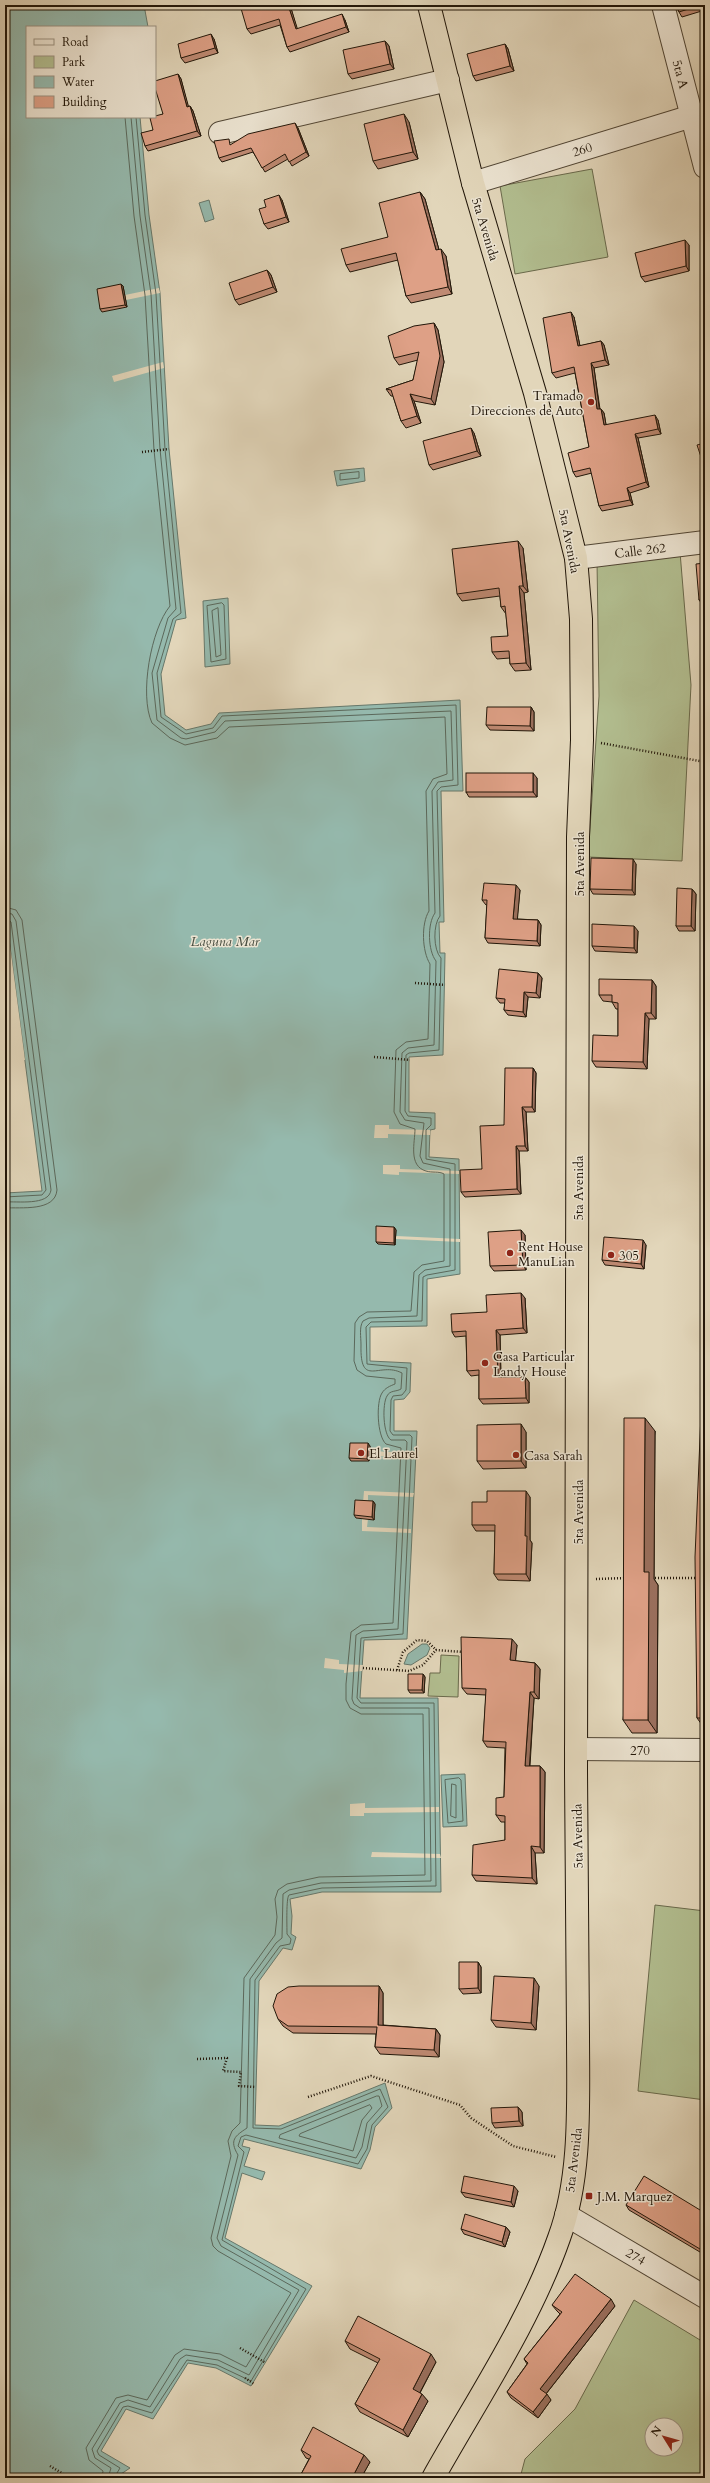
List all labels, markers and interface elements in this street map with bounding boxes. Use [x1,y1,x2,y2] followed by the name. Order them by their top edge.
[26,26,156,118] legend
[62,34,89,50] text: Road
[62,54,86,70] text: Park
[668,58,693,91] street label: 5ta A
[61,74,95,90] text: Water
[62,94,107,110] text: Building
[570,138,595,161] street label: 260
[467,195,503,263] street label: 5ta Avenida
[471,387,583,420] place label: Tramado Direcciones de Auto
[586,397,596,407] marker: Tramado Direcciones de Auto
[554,507,584,575] street label: 5ta Avenida
[613,539,667,563] street label: Calle 262
[571,831,589,897] street label: 5ta Avenida
[191,932,260,951] water label: Laguna Mar
[570,1155,588,1221] street label: 5ta Avenida
[518,1238,583,1271] place label: Rent House ManuLian
[619,1247,639,1265] place label: 305
[505,1248,515,1258] marker: Rent House ManuLian
[606,1250,616,1260] marker: 305
[493,1348,575,1381] place label: Casa Particular Landy House
[480,1358,490,1368] marker: Casa Particular Landy House
[369,1445,419,1463] place label: El Laurel
[524,1447,583,1465] place label: Casa Sarah
[356,1448,366,1458] marker: El Laurel
[511,1450,521,1460] marker: Casa Sarah
[570,1479,588,1545] street label: 5ta Avenida
[630,1742,650,1760] street label: 270
[568,1803,588,1869] street label: 5ta Avenida
[561,2126,587,2194] street label: 5ta Avenida
[595,2188,672,2206] place label: J.M. Marquez
[584,2191,594,2201] marker: J.M. Marquez
[622,2244,649,2270] street label: 274
[644,2417,684,2457] north arrow
[648,2423,666,2440] text: N

